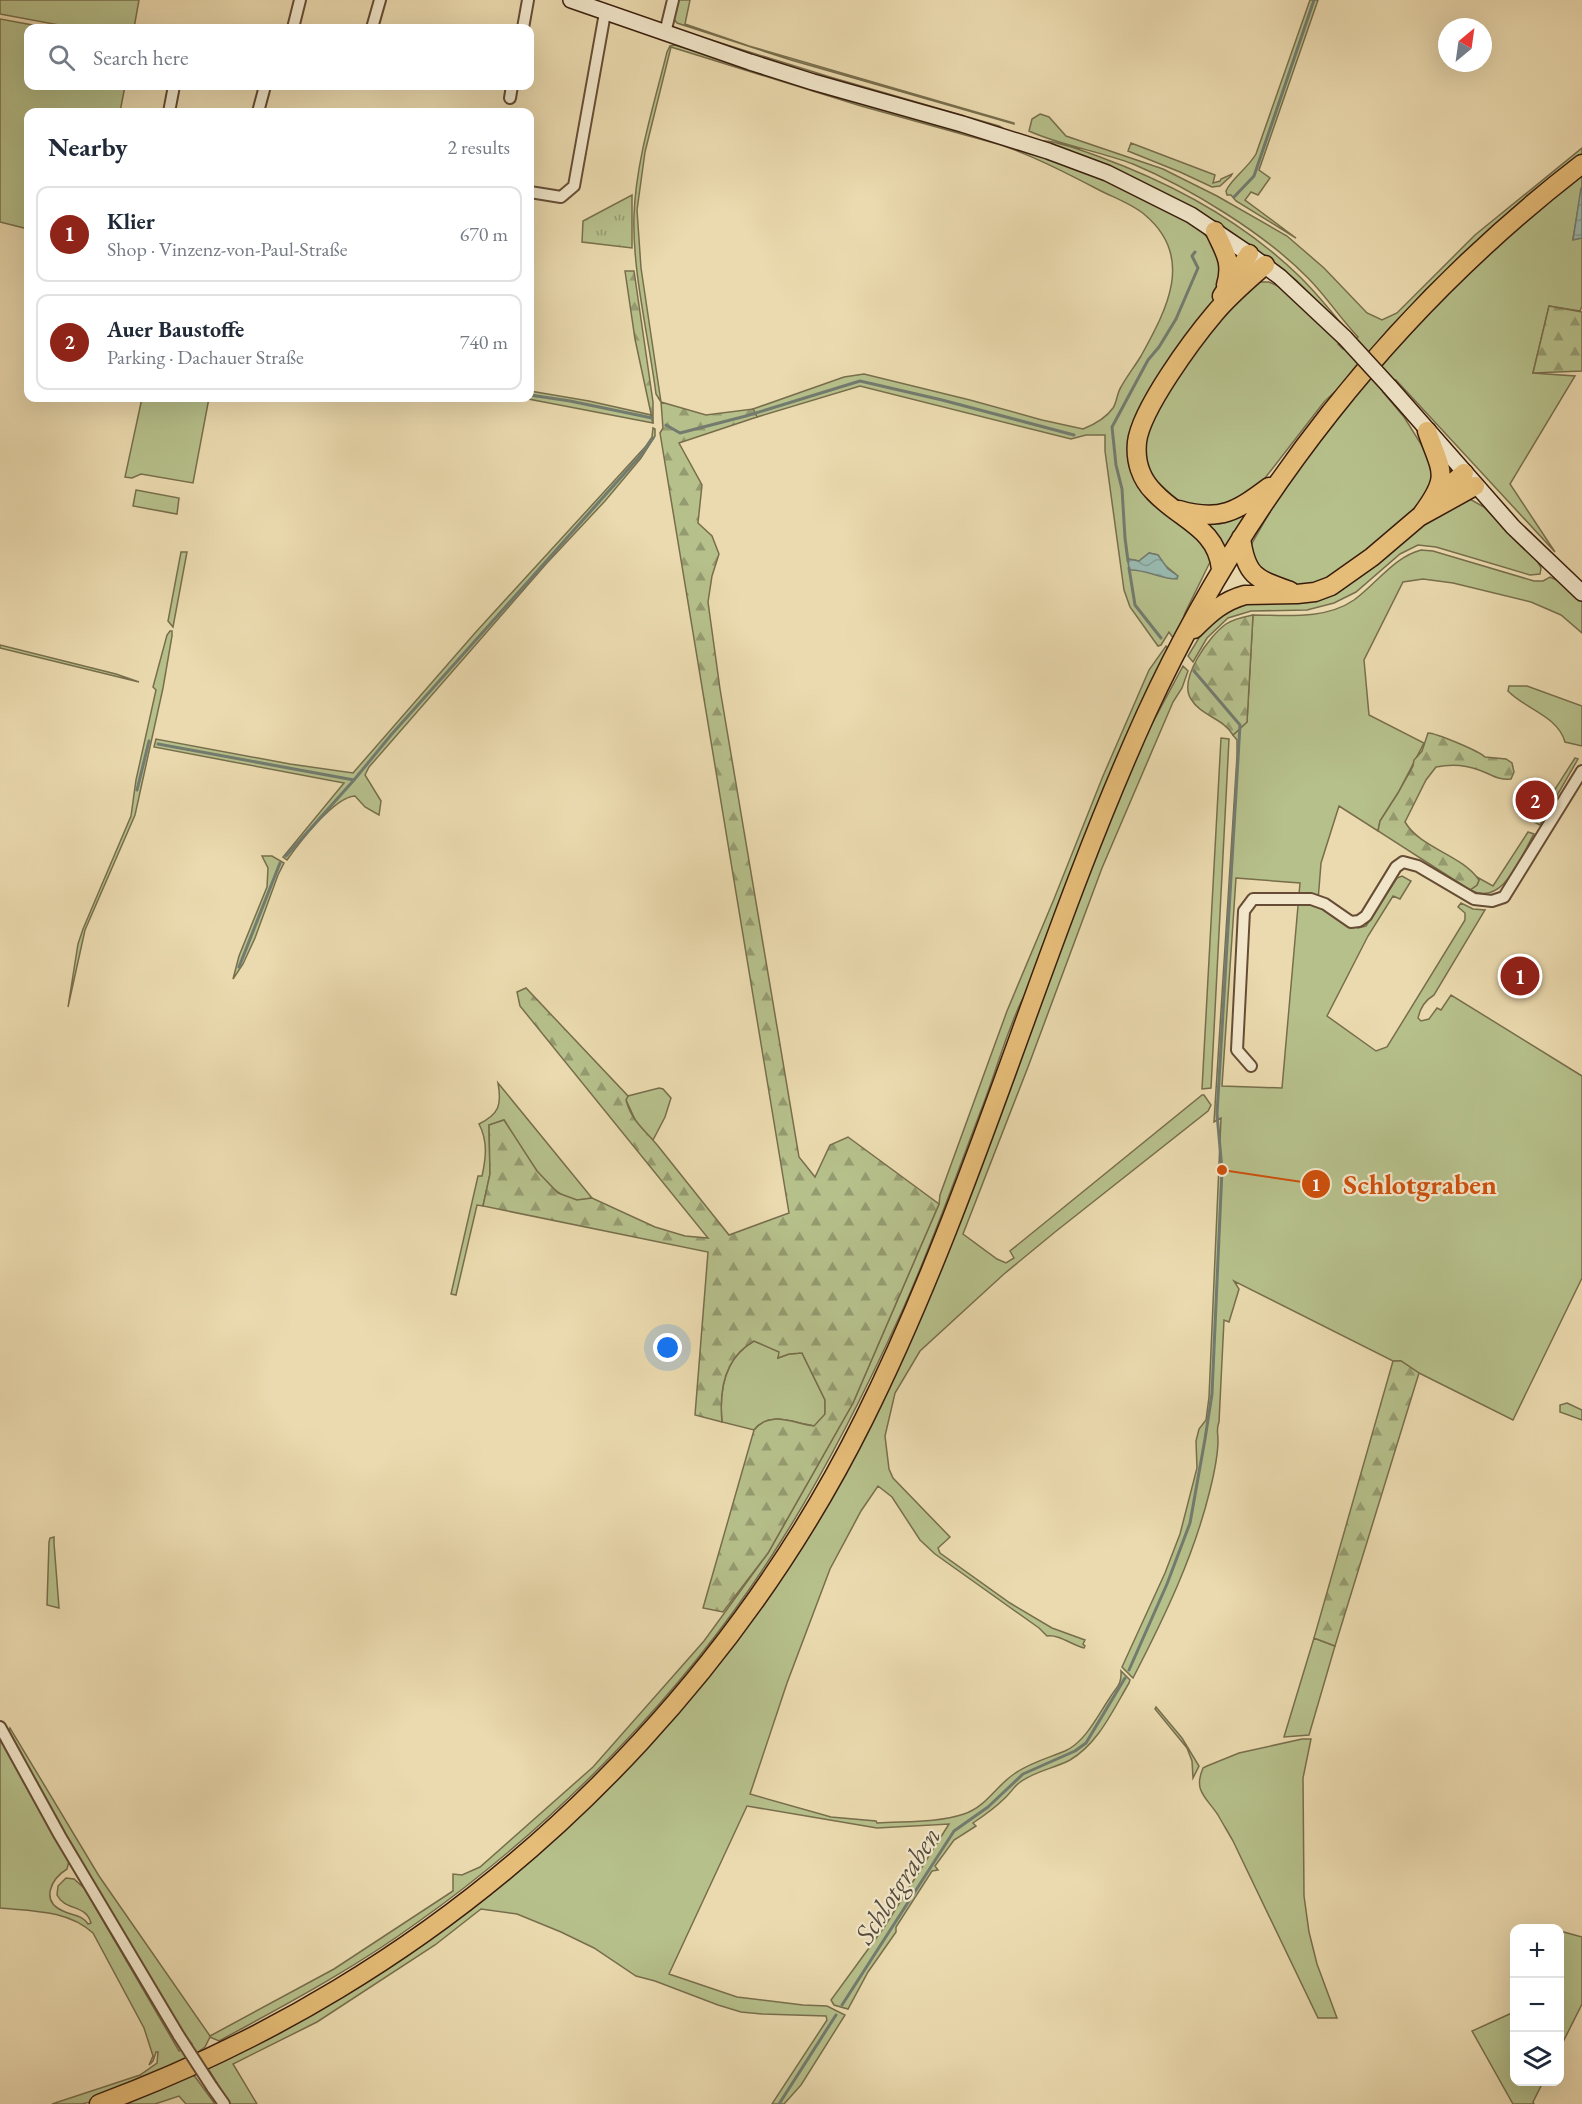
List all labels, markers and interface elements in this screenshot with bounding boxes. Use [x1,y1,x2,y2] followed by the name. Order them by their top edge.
[1438,18,1492,72] north arrow
[24,24,534,90] search box
[45,41,78,74] icon: search
[93,43,188,72] text: Search here
[48,130,128,164] text: Nearby
[447,134,510,160] text: 2 results
[107,207,155,236] text: Klier
[64,221,75,247] text: 1
[460,221,508,247] text: 670 m
[107,236,347,262] text: Shop · Vinzenz-von-Paul-Straße
[107,315,244,344] text: Auer Baustoffe
[64,329,75,355] text: 2
[460,329,508,355] text: 740 m
[107,344,304,370] text: Parking · Dachauer Straße
[1516,778,1555,822] pin: 2
[1500,954,1540,998] pin: 1
[1301,1161,1508,1207] callout: Schlotgraben
[1343,1166,1497,1202] text: Schlotgraben
[1311,1173,1321,1196] text: 1
[653,1333,682,1362] your location
[845,1820,948,1951] water label: Schlotgraben
[1510,1924,1564,2086] map controls
[1510,1924,1564,1978] button: +
[1510,1978,1564,2032] button: −
[1510,2032,1564,2086] button: layers

